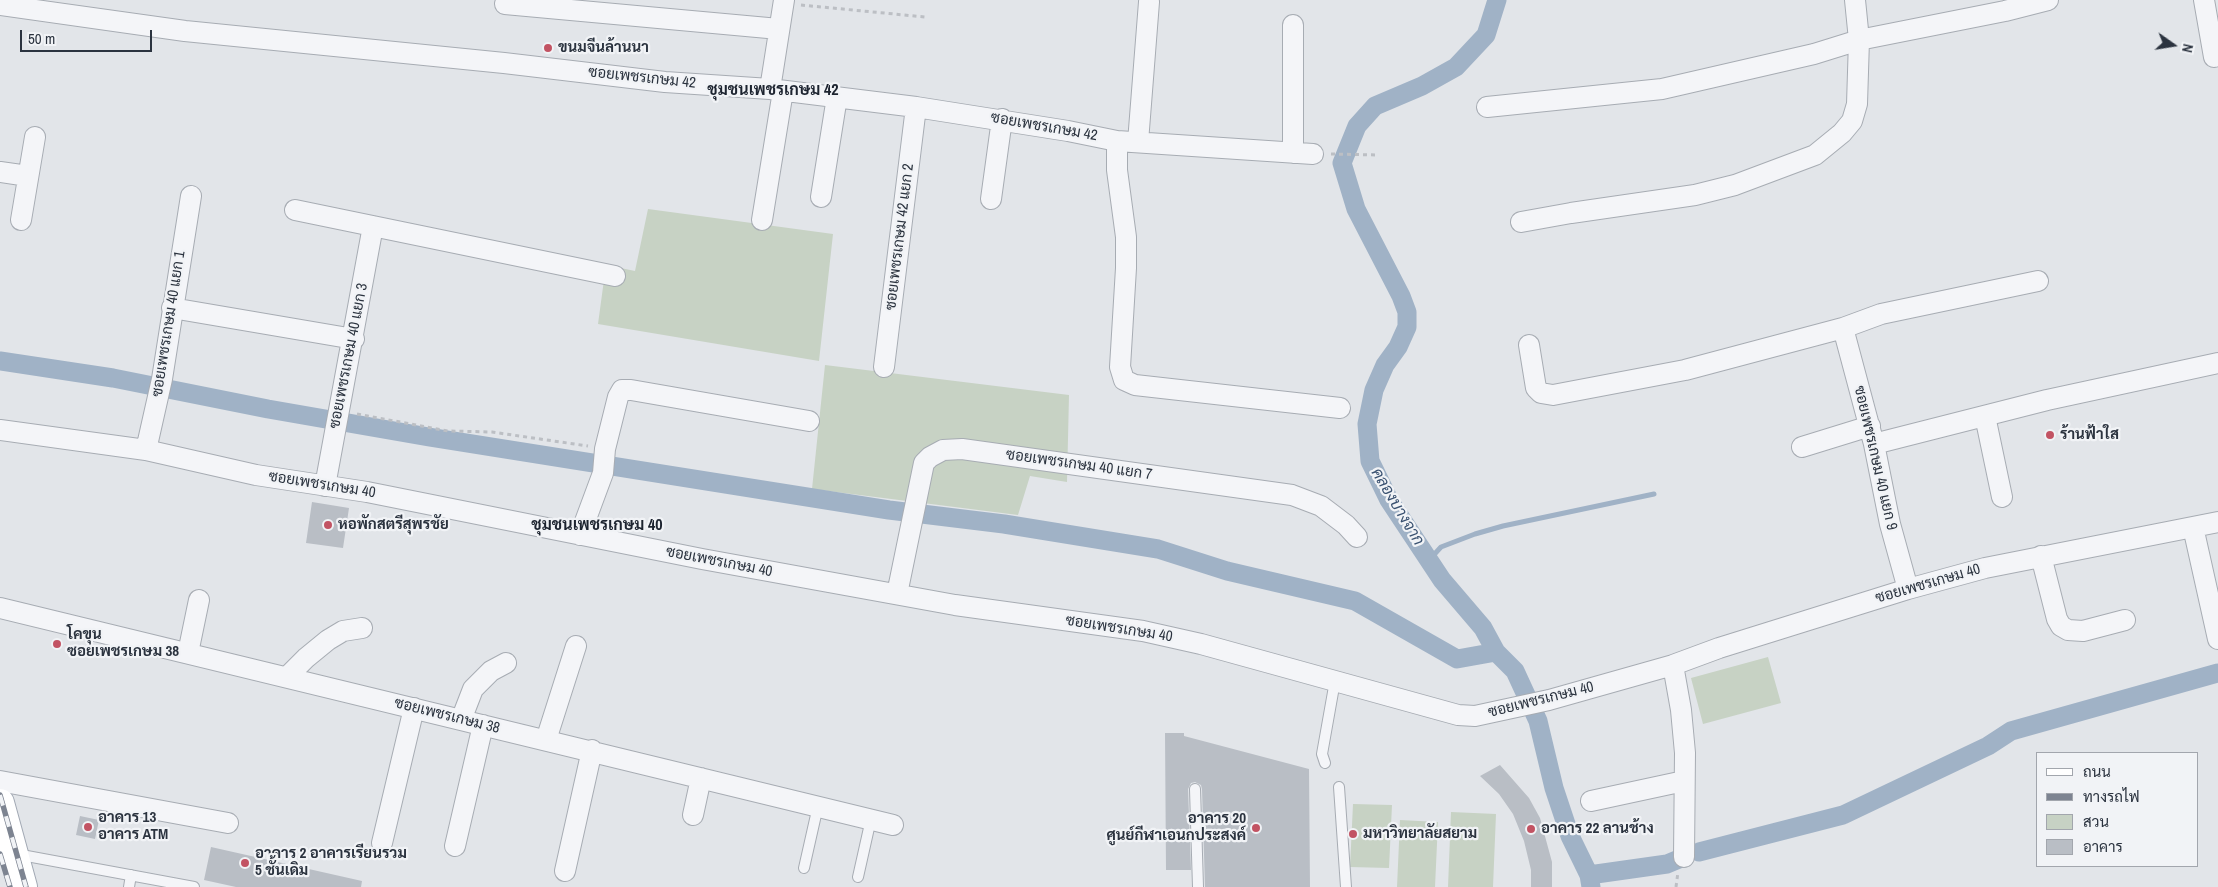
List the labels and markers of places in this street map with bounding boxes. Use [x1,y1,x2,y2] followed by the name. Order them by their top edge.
[558,39,649,57] place label: ขนมจีนล้านนา
[542,42,554,54] marker: ขนมจีนล้านนา
[2060,426,2119,444] place label: ร้านฟ้าใส
[2044,429,2056,441] marker: ร้านฟ้าใส
[338,516,449,534] place label: หอพักสตรีสุพรชัย
[322,519,334,531] marker: หอพักสตรีสุพรชัย
[67,626,179,661] place label: โคขุน ซอยเพชรเกษม 38
[51,638,63,650] marker: โคขุน ซอยเพชรเกษม 38
[98,809,168,844] place label: อาคาร 13 อาคาร ATM
[1106,810,1246,845] place label: อาคาร 20 ศูนย์กีฬาเอนกประสงค์
[1541,820,1654,838] place label: อาคาร 22 ลานช้าง
[82,821,94,833] marker: อาคาร 13 อาคาร ATM
[1250,822,1262,834] marker: อาคาร 20 ศูนย์กีฬาเอนกประสงค์
[1525,823,1537,835] marker: อาคาร 22 ลานช้าง
[1363,825,1477,843] place label: มหาวิทยาลัยสยาม
[1347,828,1359,840] marker: มหาวิทยาลัยสยาม
[255,845,407,880] place label: อาคาร 2 อาคารเรียนรวม 5 ชั้นเดิม
[239,857,251,869] marker: อาคาร 2 อาคารเรียนรวม 5 ชั้นเดิม

